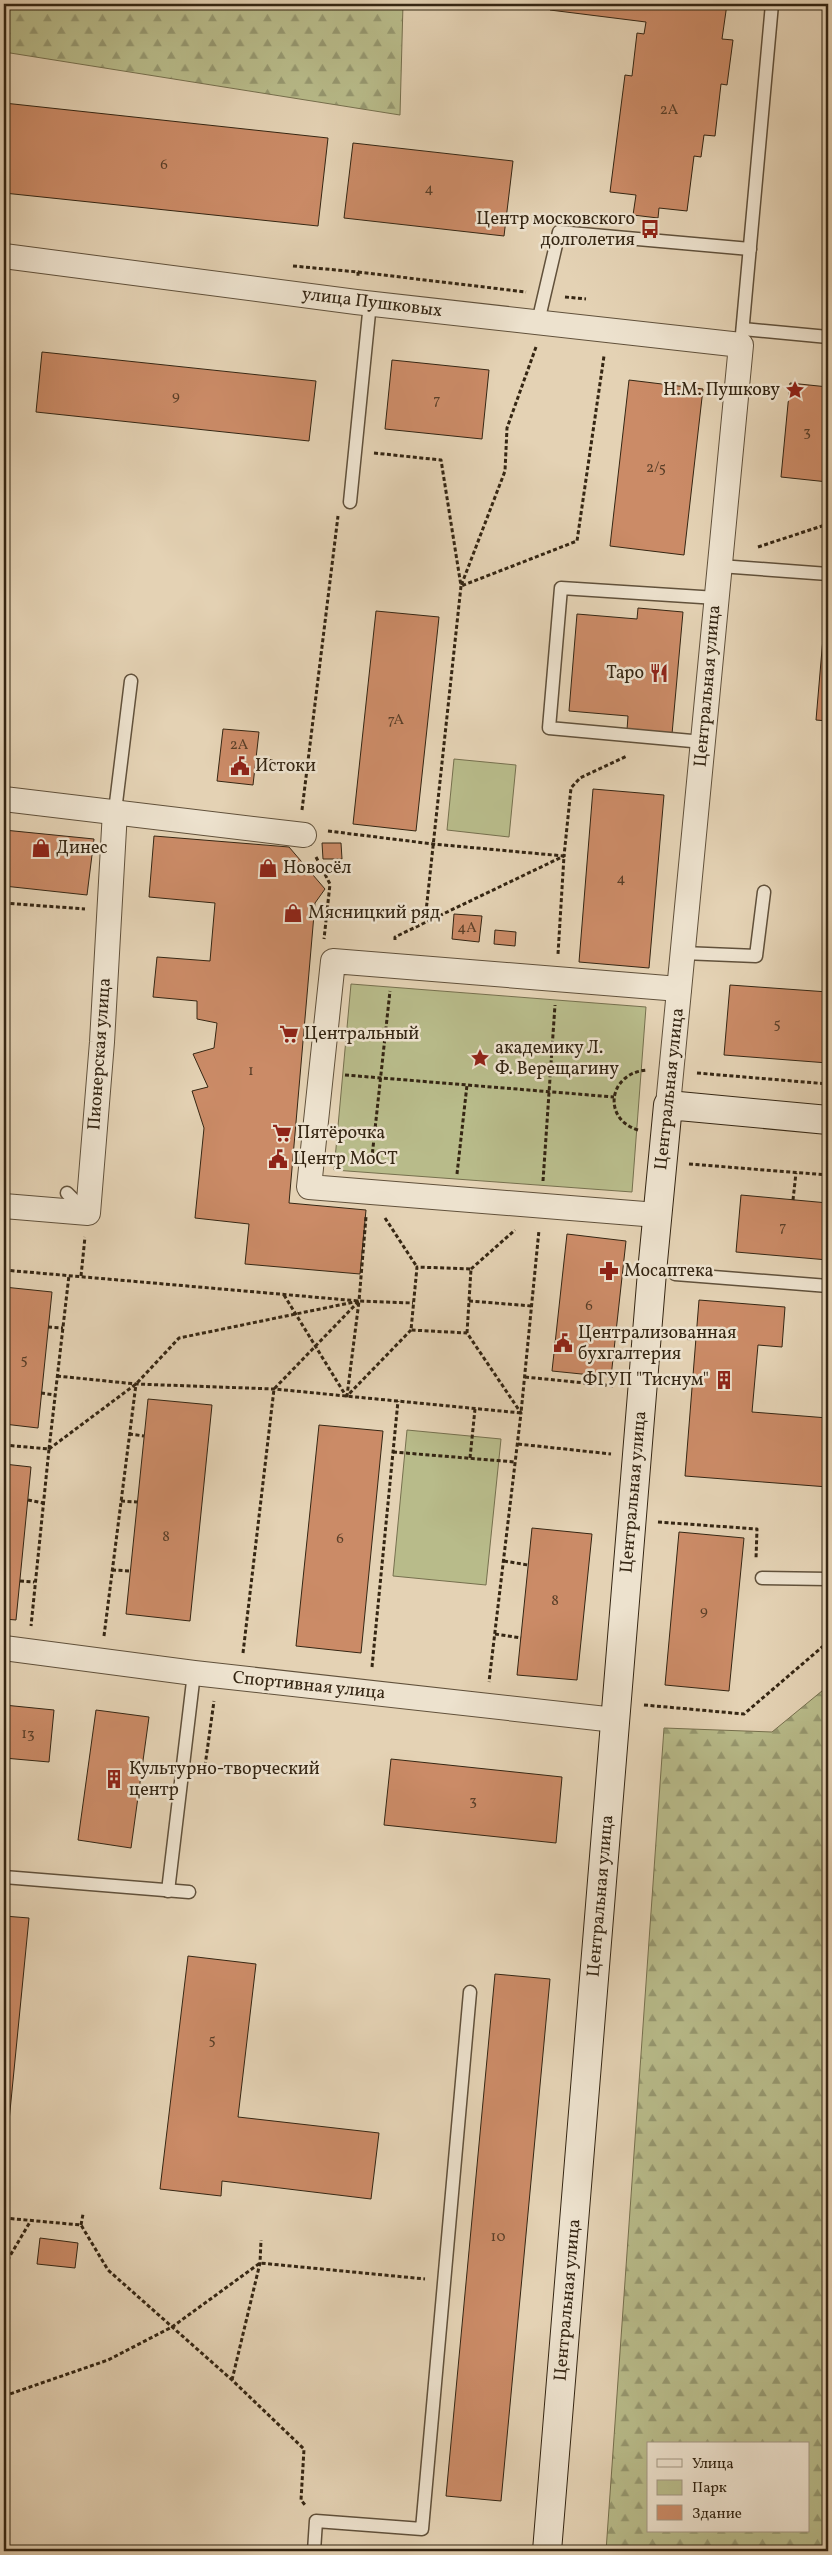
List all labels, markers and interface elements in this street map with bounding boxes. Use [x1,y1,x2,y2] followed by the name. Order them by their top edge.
[660,100,679,121] house number: 2А
[160,155,168,176] house number: 6
[425,179,434,200] house number: 4
[476,207,635,253] place label: Центр московского долголетия
[639,218,661,240] bus stop icon: Центр московского долголетия
[300,282,444,324] street label: улица Пушковых
[663,378,780,403] place label: Н.М. Пушкову
[784,379,806,401] place icon: Н.М. Пушкову
[172,386,180,407] house number: 9
[433,390,441,411] house number: 7
[803,422,811,443] house number: 3
[646,458,666,479] house number: 2/5
[688,604,728,768] street label: Центральная улица
[606,661,644,686] place label: Таро
[648,662,670,684] restaurant icon: Таро
[388,710,405,731] house number: 7А
[230,735,249,756] house number: 2А
[255,754,316,779] place label: Истоки
[229,755,251,777] public building icon: Истоки
[56,836,108,861] place label: Динес
[30,837,52,859] shop icon: Динес
[283,856,351,881] place label: Новосёл
[257,857,279,879] shop icon: Новосёл
[617,869,626,890] house number: 4
[308,901,440,926] place label: Мясницкий ряд
[282,902,304,924] shop icon: Мясницкий ряд
[457,918,477,939] house number: 4А
[82,977,118,1131] street label: Пионерская улица
[649,1007,691,1171] street label: Центральная улица
[773,1014,781,1035] house number: 5
[304,1022,419,1047] place label: Центральный
[278,1023,300,1045] supermarket icon: Центральный
[495,1036,619,1082] place label: академику Л. Ф. Верещагину
[469,1047,491,1069] place icon: академику Л. Ф. Верещагину
[248,1061,254,1082] house number: 1
[297,1121,385,1146] place label: Пятёрочка
[271,1122,293,1144] supermarket icon: Пятёрочка
[293,1147,398,1172] place label: Центр МоСТ
[267,1148,289,1170] public building icon: Центр МоСТ
[779,1217,787,1238] house number: 7
[624,1259,714,1284] place label: Мосаптека
[598,1260,620,1282] pharmacy icon: Мосаптека
[585,1296,593,1317] house number: 6
[578,1321,736,1367] place label: Централизованная бухгалтерия
[552,1332,574,1354] public building icon: Централизованная бухгалтерия
[20,1350,28,1371] house number: 5
[583,1368,709,1393] place label: ФГУП "Тиснум"
[713,1369,735,1391] building icon: ФГУП "Тиснум"
[614,1410,654,1574] street label: Центральная улица
[162,1527,170,1548] house number: 8
[336,1529,344,1550] house number: 6
[551,1591,559,1612] house number: 8
[700,1601,708,1622] house number: 9
[231,1666,387,1706] street label: Спортивная улица
[21,1724,35,1745] house number: 13
[129,1757,320,1803] place label: Культурно-творческий центр
[103,1768,125,1790] building icon: Культурно-творческий центр
[469,1791,477,1812] house number: 3
[581,1814,621,1978] street label: Центральная улица
[208,2030,216,2051] house number: 5
[548,2218,588,2382] street label: Центральная улица
[491,2227,505,2248] house number: 10
[647,2442,810,2532] legend
[692,2454,734,2475] text: Улица
[692,2478,727,2499] text: Парк
[692,2504,742,2525] text: Здание

